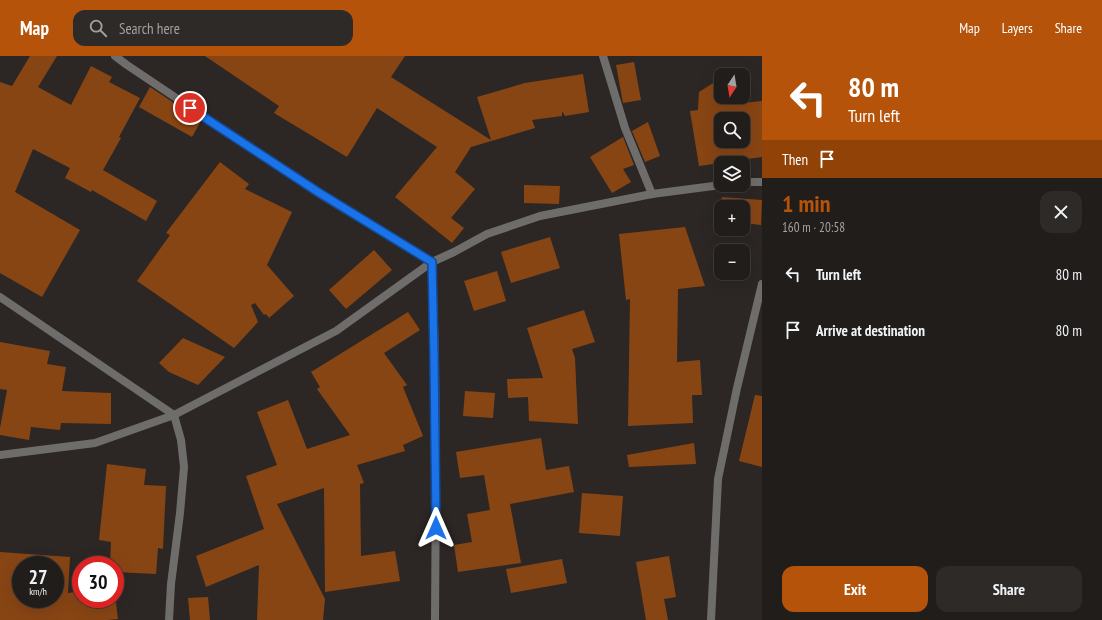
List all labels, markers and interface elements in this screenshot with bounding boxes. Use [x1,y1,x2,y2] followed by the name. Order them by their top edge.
[73,10,353,46] search box
[20,16,49,40] text: Map
[87,17,109,39] icon: search
[119,19,180,38] text: Search here
[959,19,980,37] text: Map
[1002,19,1033,37] text: Layers
[1055,19,1082,37] text: Share
[714,68,750,104] north arrow
[714,68,750,280] map controls
[848,68,899,105] text: 80 m
[782,72,834,124] icon: left
[173,91,207,125] pin
[179,97,201,119] icon: arrive
[848,104,900,127] text: Turn left
[714,112,750,148] button: search
[816,148,838,170] icon: arrive
[782,150,808,169] text: Then
[714,156,750,192] button: layers
[782,188,830,219] text: 1 min
[1040,191,1082,233] button: close
[714,200,750,236] button: +
[782,219,845,236] text: 160 m · 20:58
[714,244,750,280] button: −
[782,263,804,285] icon: left
[816,265,861,284] text: Turn left
[1056,265,1082,284] text: 80 m
[782,319,804,341] icon: arrive
[816,321,925,340] text: Arrive at destination
[1056,321,1082,340] text: 80 m
[415,507,457,549] position arrow
[72,556,124,608] speed limit sign: 30
[28,564,48,590] text: 27
[782,566,928,612] button: Exit
[936,566,1082,612] button: Share
[29,585,47,598] text: km/h

